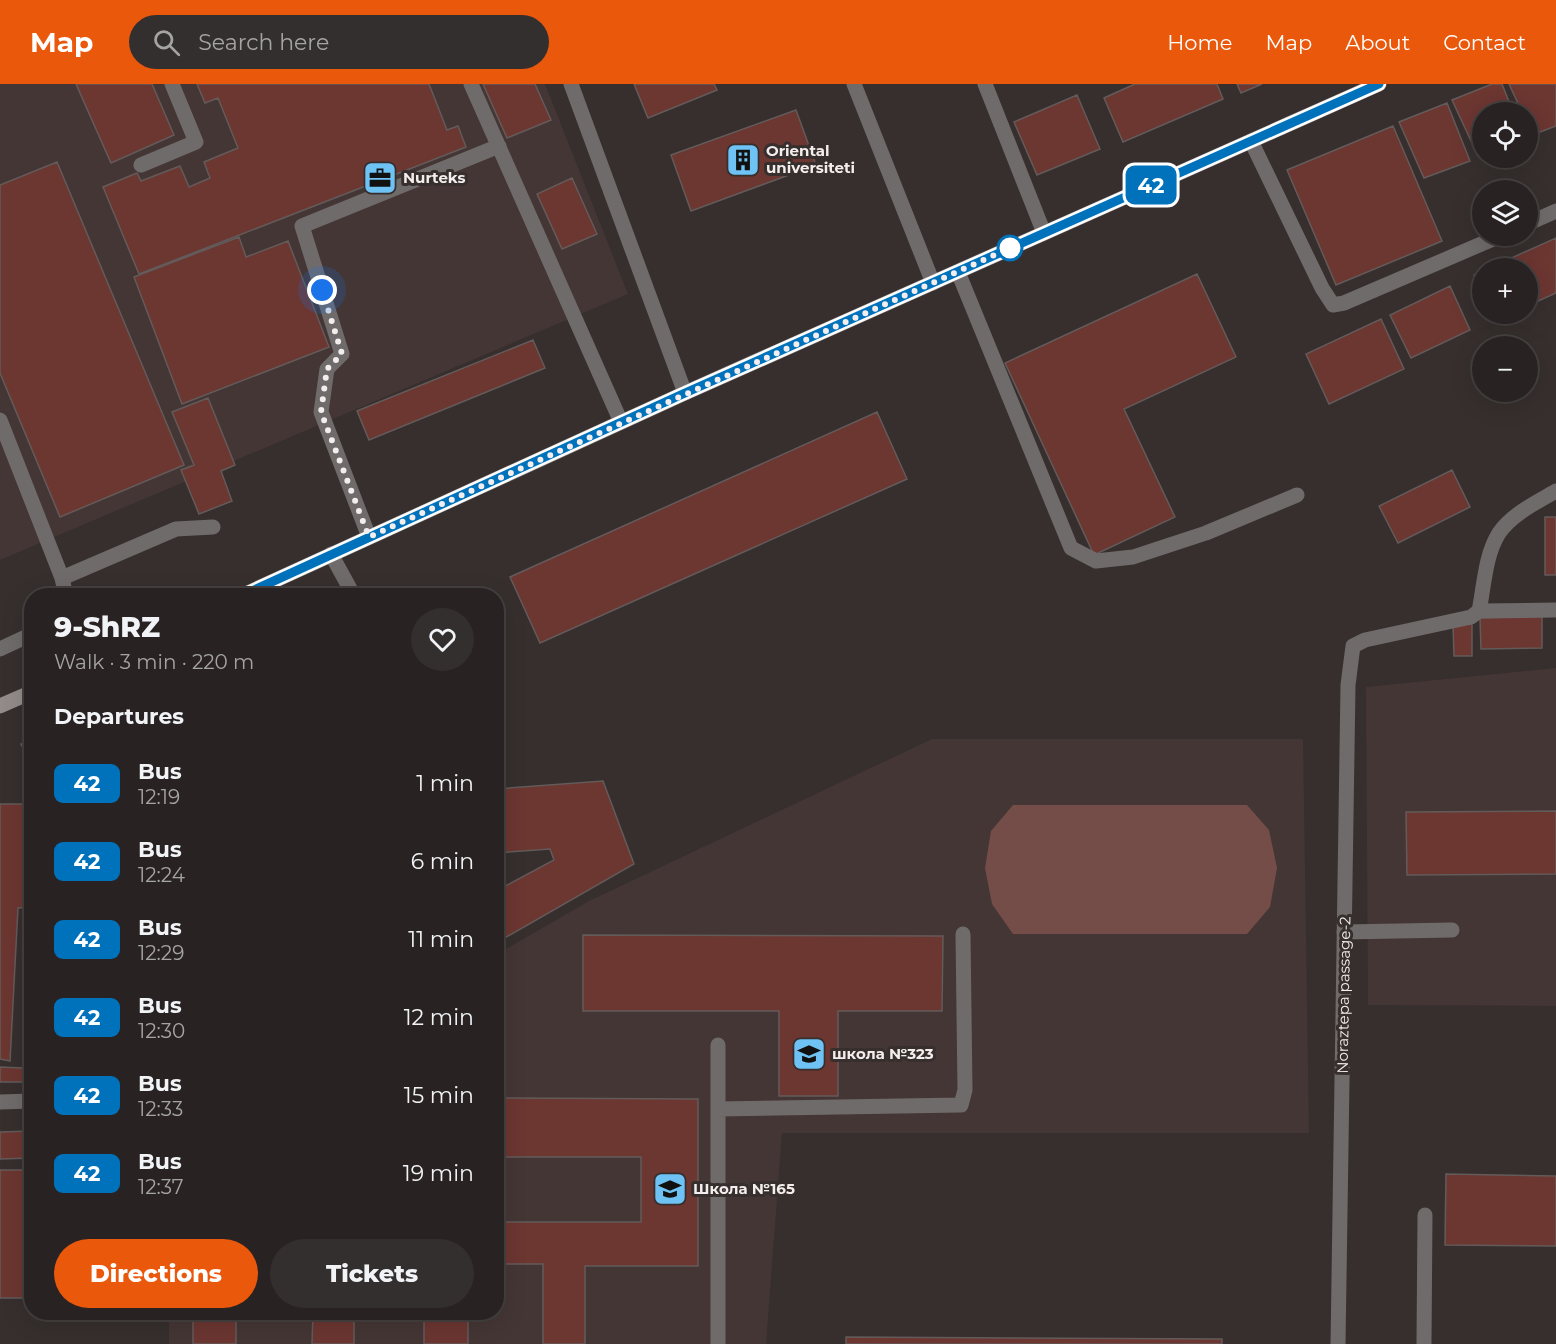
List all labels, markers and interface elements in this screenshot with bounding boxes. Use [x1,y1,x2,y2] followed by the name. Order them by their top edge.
[129,15,549,69] search box
[30,25,93,59] text: Map
[150,26,183,59] icon: search
[198,29,329,56] text: Search here
[1167,30,1232,55] text: Home
[1265,30,1312,55] text: Map
[1345,30,1410,55] text: About
[1443,30,1526,55] text: Contact
[1472,102,1538,402] map controls
[1472,102,1538,168] button: locate
[766,141,855,177] place label: Oriental universiteti
[725,142,761,178] building icon: Oriental universiteti
[362,160,398,196] office icon: Nurteks
[1124,166,1178,204] line badge: 42
[403,168,465,187] place label: Nurteks
[1138,173,1164,198] text: 42
[1472,180,1538,246] button: layers
[997,235,1023,261] unlabelled marker
[1472,258,1538,324] button: +
[307,275,337,305] your location
[1472,336,1538,402] button: −
[411,608,474,671] button: heart
[54,610,160,644] text: 9-ShRZ
[54,650,254,674] text: Walk · 3 min · 220 m
[54,703,184,730] text: Departures
[138,758,182,785] text: Bus
[416,770,474,797] text: 1 min
[74,771,100,796] text: 42
[138,785,180,809] text: 12:19
[138,836,182,863] text: Bus
[411,848,474,875] text: 6 min
[74,849,100,874] text: 42
[138,863,185,887] text: 12:24
[138,914,182,941] text: Bus
[1333,916,1354,1074] street label: Noraztepa passage-2
[408,926,474,953] text: 11 min
[74,927,100,952] text: 42
[138,941,184,965] text: 12:29
[138,992,182,1019] text: Bus
[404,1004,474,1031] text: 12 min
[74,1005,100,1030] text: 42
[138,1019,185,1043] text: 12:30
[791,1036,827,1072] school or university icon: школа №323
[832,1044,934,1063] place label: школа №323
[138,1070,182,1097] text: Bus
[404,1082,474,1109] text: 15 min
[74,1083,100,1108] text: 42
[138,1097,183,1121] text: 12:33
[138,1148,182,1175] text: Bus
[403,1160,474,1187] text: 19 min
[74,1161,100,1186] text: 42
[652,1171,688,1207] school or university icon: Школа №165
[138,1175,184,1199] text: 12:37
[693,1179,795,1198] place label: Школа №165
[54,1239,258,1308] button: Directions
[270,1239,474,1308] button: Tickets

